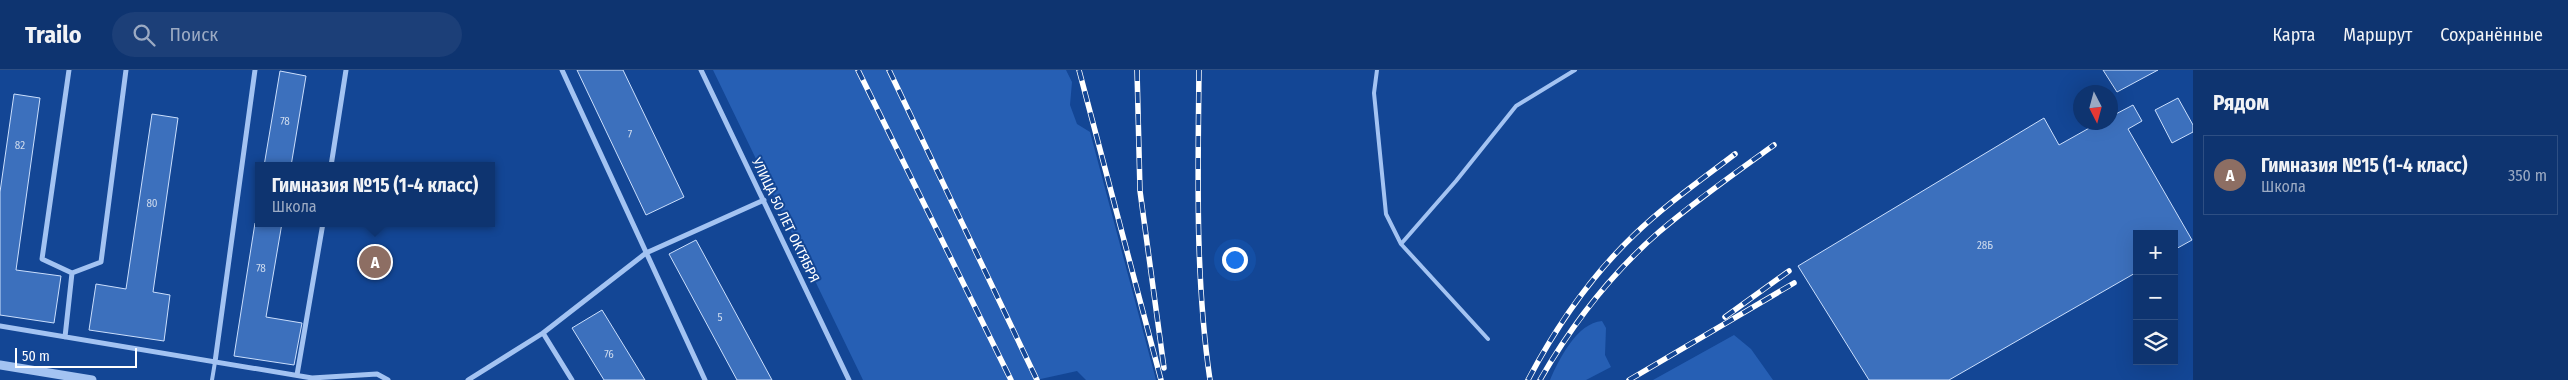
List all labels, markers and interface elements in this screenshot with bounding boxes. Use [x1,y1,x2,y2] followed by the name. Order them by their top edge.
[112,12,462,57] search box
[25,21,82,49] text: Trailo
[130,21,158,49] icon: search
[170,23,218,46] text: Поиск
[2272,24,2315,46] text: Карта
[2343,24,2412,46] text: Маршрут
[2440,24,2543,46] text: Сохранённые
[2073,85,2118,130] north arrow
[2213,90,2269,116] text: Рядом
[280,115,290,128] house number: 78
[628,128,633,141] house number: 7
[15,139,25,152] house number: 82
[748,154,823,285] street label: УЛИЦА 50 ЛЕТ ОКТЯБРЯ
[2261,154,2467,177] text: Гимназия №15 (1-4 класс)
[255,162,495,227] popup
[2226,166,2234,185] text: A
[2508,166,2547,185] text: 350 m
[272,174,478,197] text: Гимназия №15 (1-4 класс)
[2261,177,2306,196] text: Школа
[146,197,158,210] house number: 80
[272,197,317,216] text: Школа
[2133,230,2178,365] map controls
[2133,230,2178,275] button: +
[1977,239,1993,252] house number: 28Б
[359,243,391,281] pin: A
[1222,247,1248,273] your location
[256,262,266,275] house number: 78
[2133,275,2178,320] button: −
[717,311,723,324] house number: 5
[2133,320,2178,365] button: layers
[15,345,138,368] scale bar
[22,348,50,365] text: 50 m
[604,348,614,361] house number: 76

